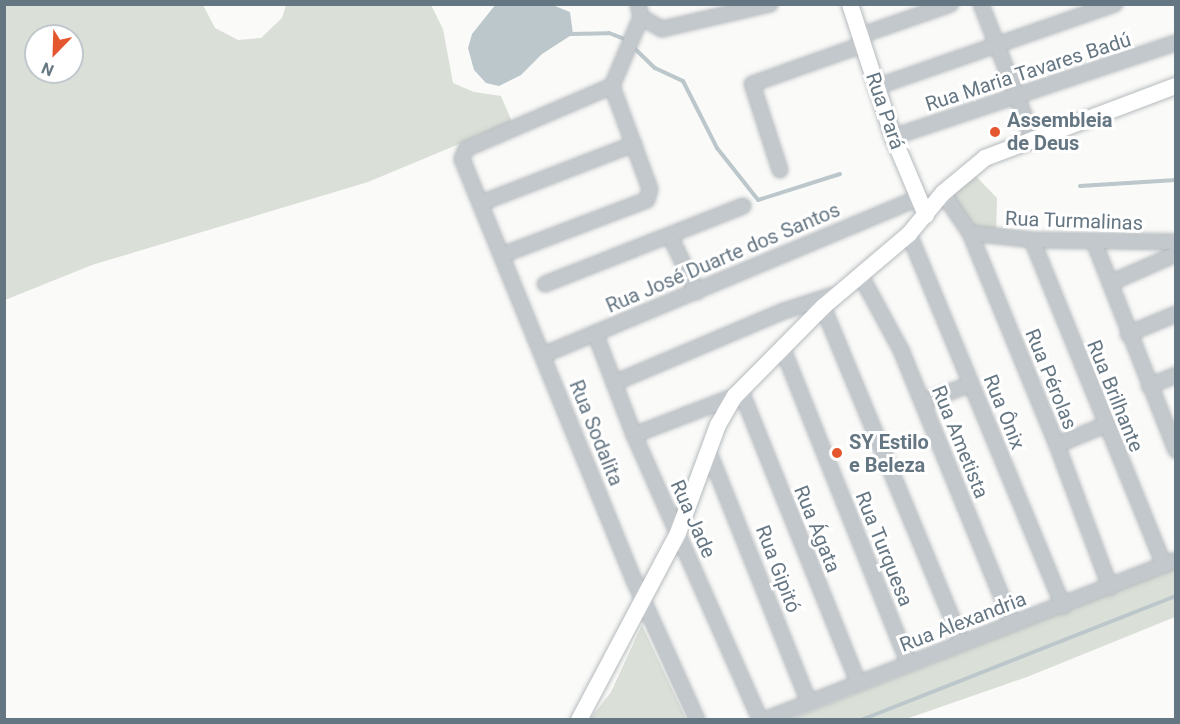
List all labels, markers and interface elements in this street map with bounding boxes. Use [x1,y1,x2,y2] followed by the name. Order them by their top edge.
[24,24,84,84] north arrow
[922,27,1134,117] street label: Rua Maria Tavares Badú
[39,58,56,80] text: N
[861,69,909,153] street label: Rua Pará
[1007,108,1112,155] place label: Assembleia de Deus
[988,125,1002,139] marker: Assembleia de Deus
[602,198,844,318] street label: Rua José Duarte dos Santos
[1004,207,1144,235] street label: Rua Turmalinas
[1020,325,1082,433] street label: Rua Pérolas
[1082,337,1148,455] street label: Rua Brilhante
[978,371,1030,453] street label: Rua Ônix
[564,377,628,489] street label: Rua Sodalita
[926,382,994,502] street label: Rua Ametista
[849,430,929,477] place label: SY Estilo e Beleza
[830,446,844,460] marker: SY Estilo e Beleza
[665,476,721,562] street label: Rua Jade
[789,482,845,576] street label: Rua Ágata
[850,488,918,610] street label: Rua Turquesa
[750,522,806,616] street label: Rua Gipitó
[896,587,1030,657] street label: Rua Alexandria

